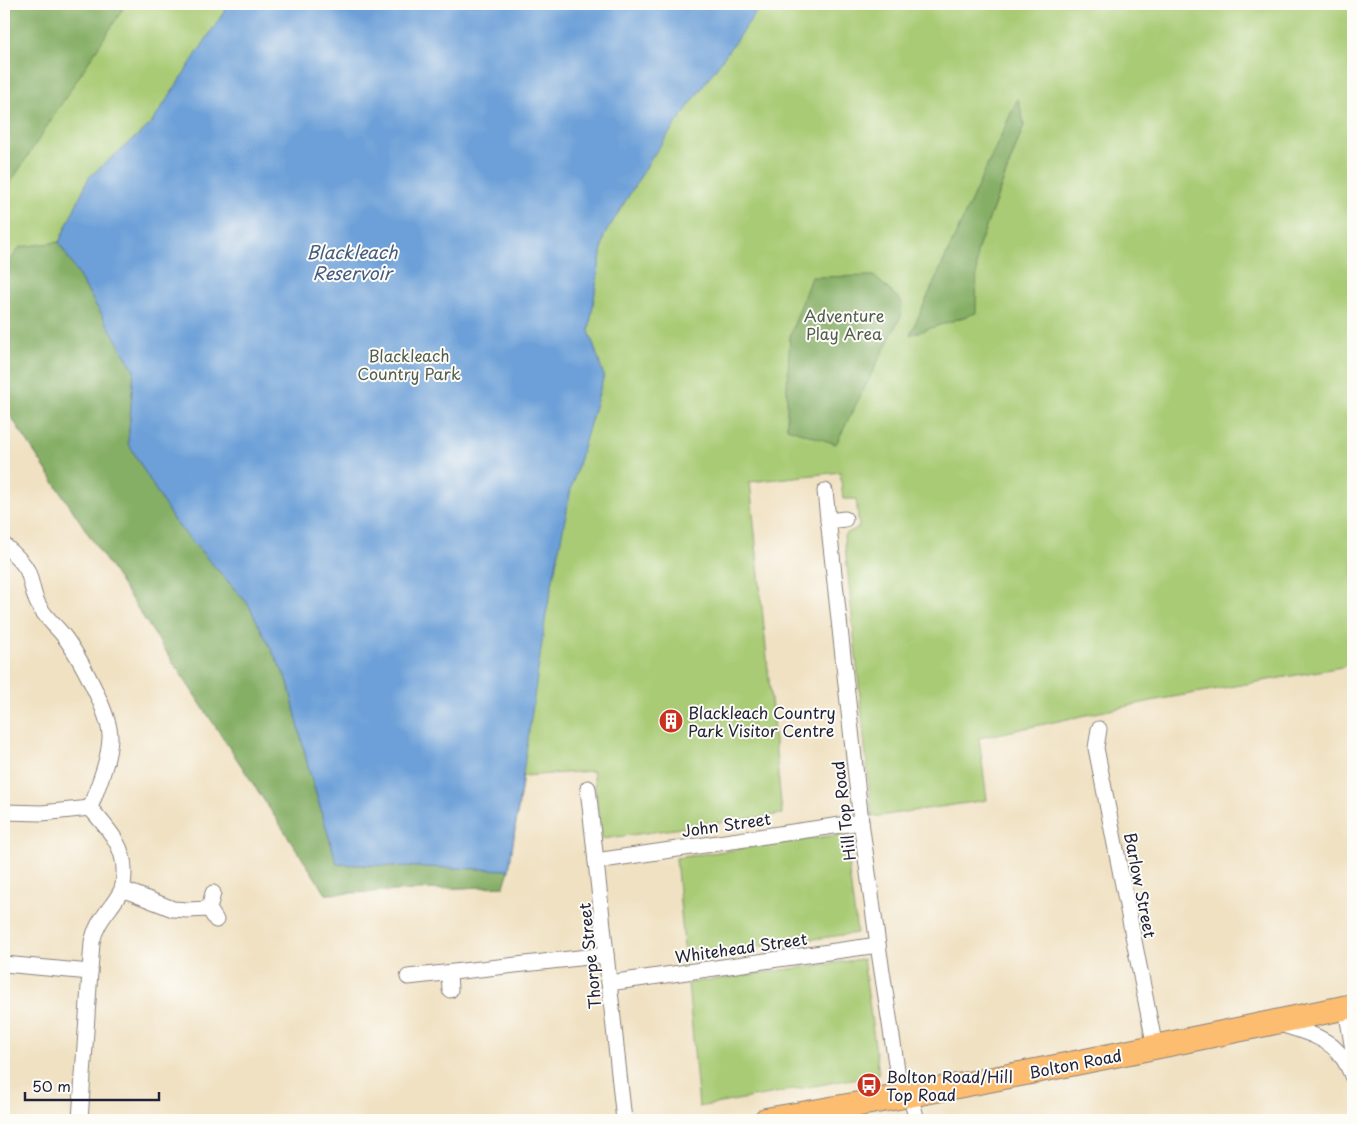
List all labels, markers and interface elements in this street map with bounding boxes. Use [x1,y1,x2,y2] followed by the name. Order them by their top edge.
[306,238,398,286] water label: Blackleach Reservoir
[804,303,885,345] park label: Adventure Play Area
[357,343,461,385] park label: Blackleach Country Park
[688,700,836,742] place label: Blackleach Country Park Visitor Centre
[658,708,684,734] building icon: Blackleach Country Park Visitor Centre
[825,760,861,862] street label: Hill Top Road
[680,806,773,842] street label: John Street
[1119,830,1163,940] street label: Barlow Street
[571,901,607,1010] street label: Thorpe Street
[673,926,809,968] street label: Whitehead Street
[1026,1042,1124,1084] street label: Bolton Road
[886,1064,1013,1106] place label: Bolton Road/Hill Top Road
[25,1069,159,1101] scale bar
[856,1072,882,1098] bus stop icon: Bolton Road/Hill Top Road
[32,1074,71,1097] text: 50 m

